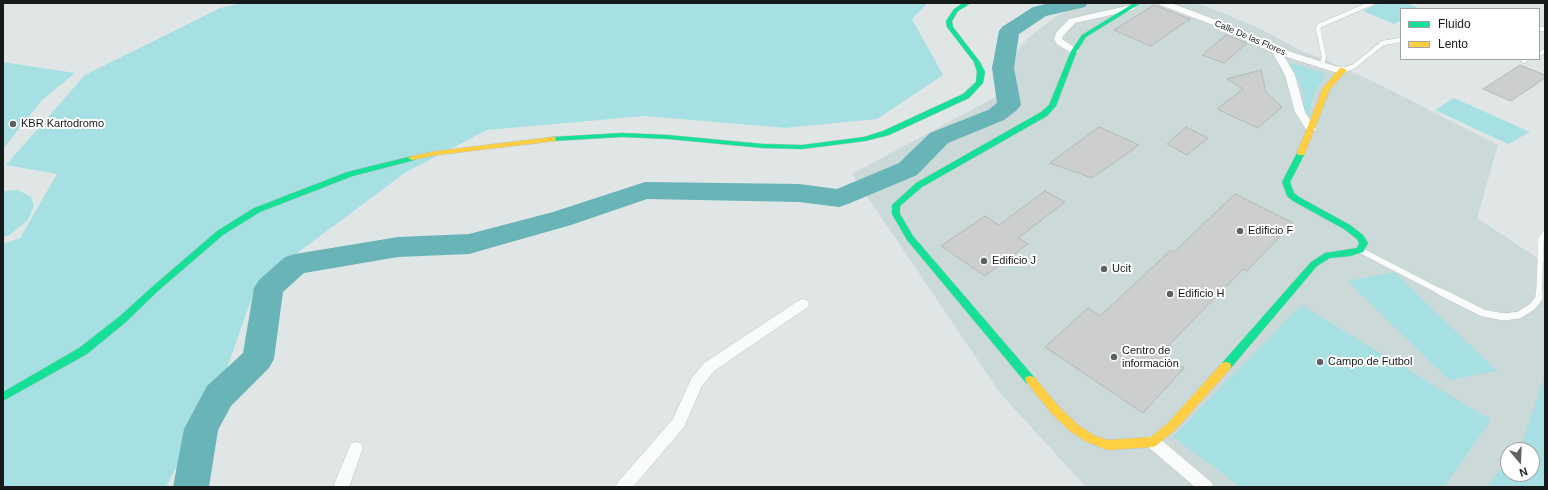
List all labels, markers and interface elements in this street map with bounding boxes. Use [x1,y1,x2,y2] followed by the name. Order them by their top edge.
[1400,8,1540,60] legend
[1438,17,1471,31] text: Fluido
[1213,18,1287,58] street label: Calle De las Flores
[1438,37,1468,51] text: Lento
[21,117,104,131] place label: KBR Kartodromo
[8,119,18,129] marker: KBR Kartodromo
[1248,224,1293,238] place label: Edificio F
[1235,226,1245,236] marker: Edificio F
[992,254,1036,268] place label: Edificio J
[979,256,989,266] marker: Edificio J
[1112,262,1131,276] place label: Ucit
[1099,264,1109,274] marker: Ucit
[1178,287,1224,301] place label: Edificio H
[1165,289,1175,299] marker: Edificio H
[1122,344,1179,370] place label: Centro de informaciòn
[1109,352,1119,362] marker: Centro de informaciòn
[1328,355,1412,369] place label: Campo de Futbol
[1315,357,1325,367] marker: Campo de Futbol
[1500,442,1540,482] north arrow
[1518,465,1529,479] text: N

